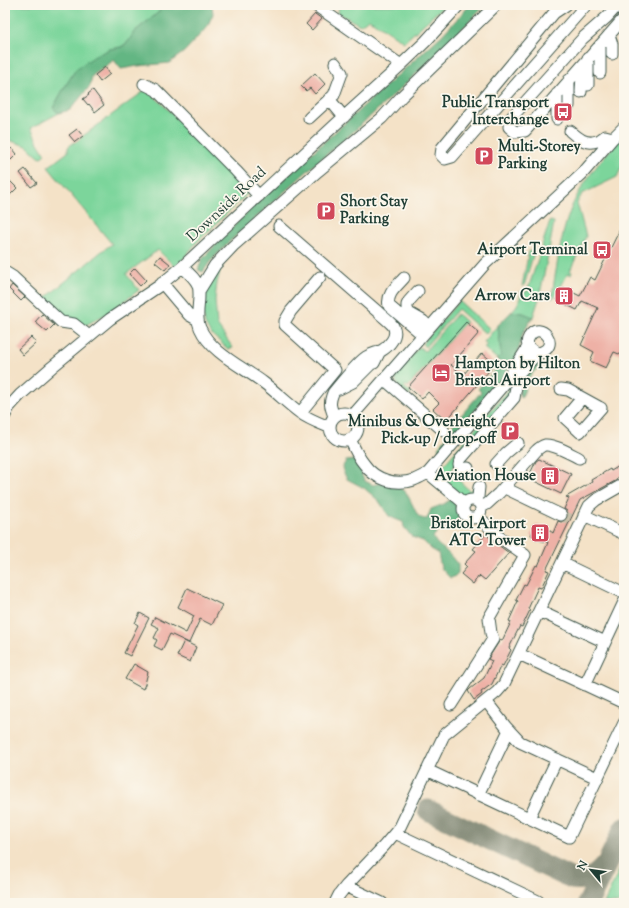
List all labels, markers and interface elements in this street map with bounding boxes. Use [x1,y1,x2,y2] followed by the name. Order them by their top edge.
[442,93,550,131] place label: Public Transport Interchange
[552,101,574,123] bus stop icon: Public Transport Interchange
[498,137,581,175] place label: Multi-Storey Parking
[473,145,495,167] parking icon: Multi-Storey Parking
[183,162,272,247] street label: Downside Road
[340,192,409,230] place label: Short Stay Parking
[315,200,337,222] parking icon: Short Stay Parking
[591,239,613,261] bus stop icon: Airport Terminal
[477,240,589,261] place label: Airport Terminal
[553,285,575,307] building icon: Arrow Cars
[475,286,550,307] place label: Arrow Cars
[455,354,581,392] place label: Hampton by Hilton Bristol Airport
[430,362,452,384] hotel icon: Hampton by Hilton Bristol Airport
[348,412,497,450] place label: Minibus & Overheight Pick-up / drop-off
[499,420,521,442] parking icon: Minibus & Overheight Pick-up / drop-off
[539,465,561,487] building icon: Aviation House
[435,466,536,487] place label: Aviation House
[431,514,527,552] place label: Bristol Airport ATC Tower
[529,522,551,544] building icon: Bristol Airport ATC Tower
[571,850,611,890] north arrow
[574,858,592,874] text: N

